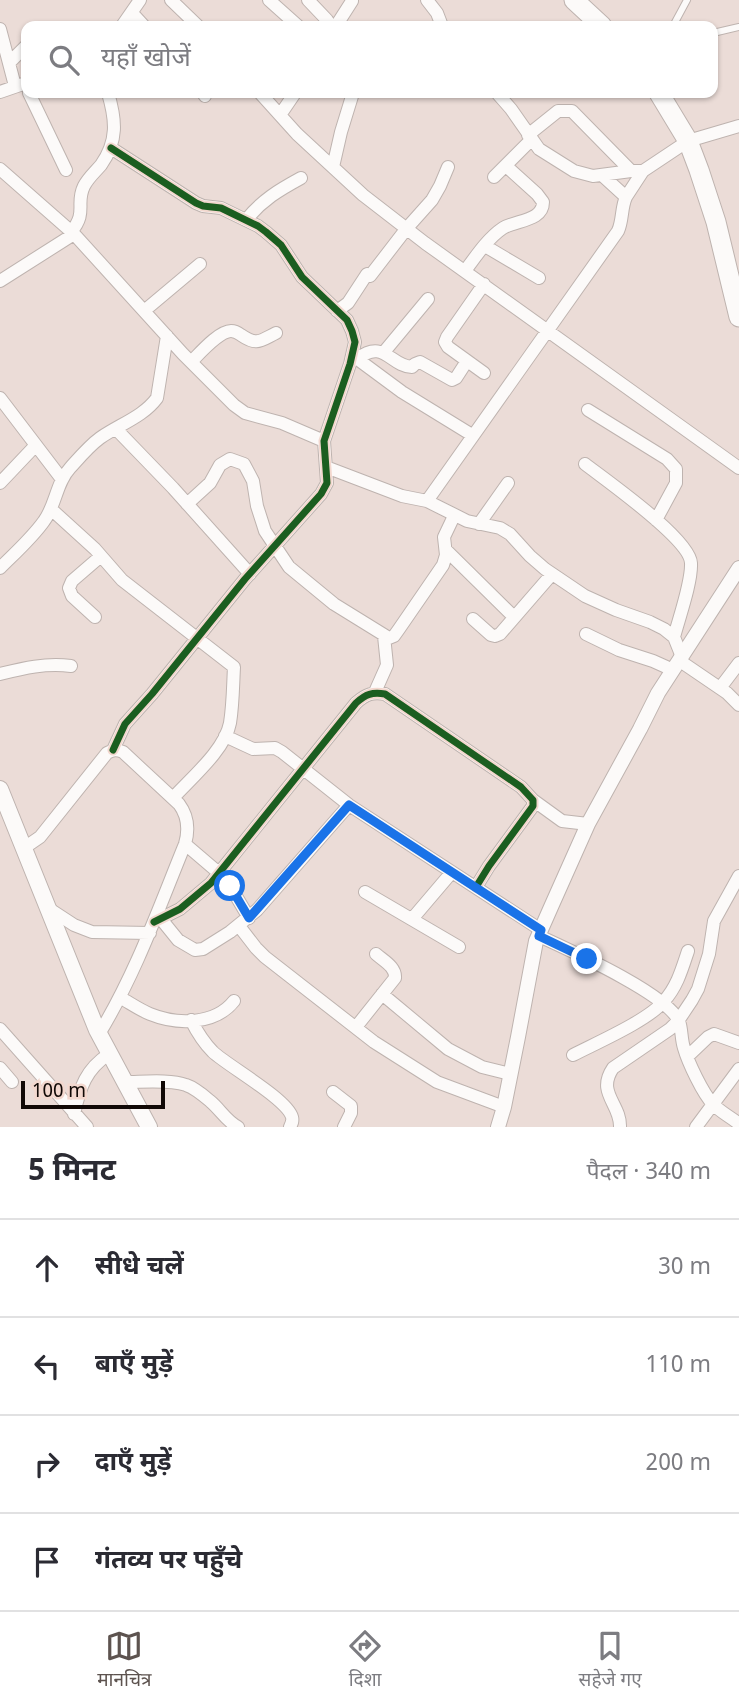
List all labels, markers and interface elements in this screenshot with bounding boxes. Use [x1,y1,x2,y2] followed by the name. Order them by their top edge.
[21,21,718,98] search box
[45,41,83,79] icon: search
[101,43,191,77] text: यहाँ खोजें
[214,870,245,901] route start
[571,943,602,974] route end
[21,1078,164,1110] scale bar
[32,1080,86,1105] text: 100 m
[28,1153,116,1192] text: 5 मिनट
[587,1158,711,1188] text: पैदल · 340 m
[28,1249,66,1287] icon: ahead
[95,1251,184,1285] text: सीधे चलें
[658,1253,711,1283] text: 30 m
[28,1347,66,1385] icon: left
[95,1349,173,1383] text: बाएँ मुड़ें
[645,1351,711,1381] text: 110 m
[28,1445,66,1483] icon: right
[95,1447,172,1481] text: दाएँ मुड़ें
[645,1449,711,1479] text: 200 m
[28,1543,66,1581] icon: arrive
[95,1545,242,1579] text: गंतव्य पर पहुँचे
[97,1627,152,1694] tab: मानचित्र
[346,1627,384,1694] tab: दिशा
[579,1627,642,1694] tab: सहेजे गए

